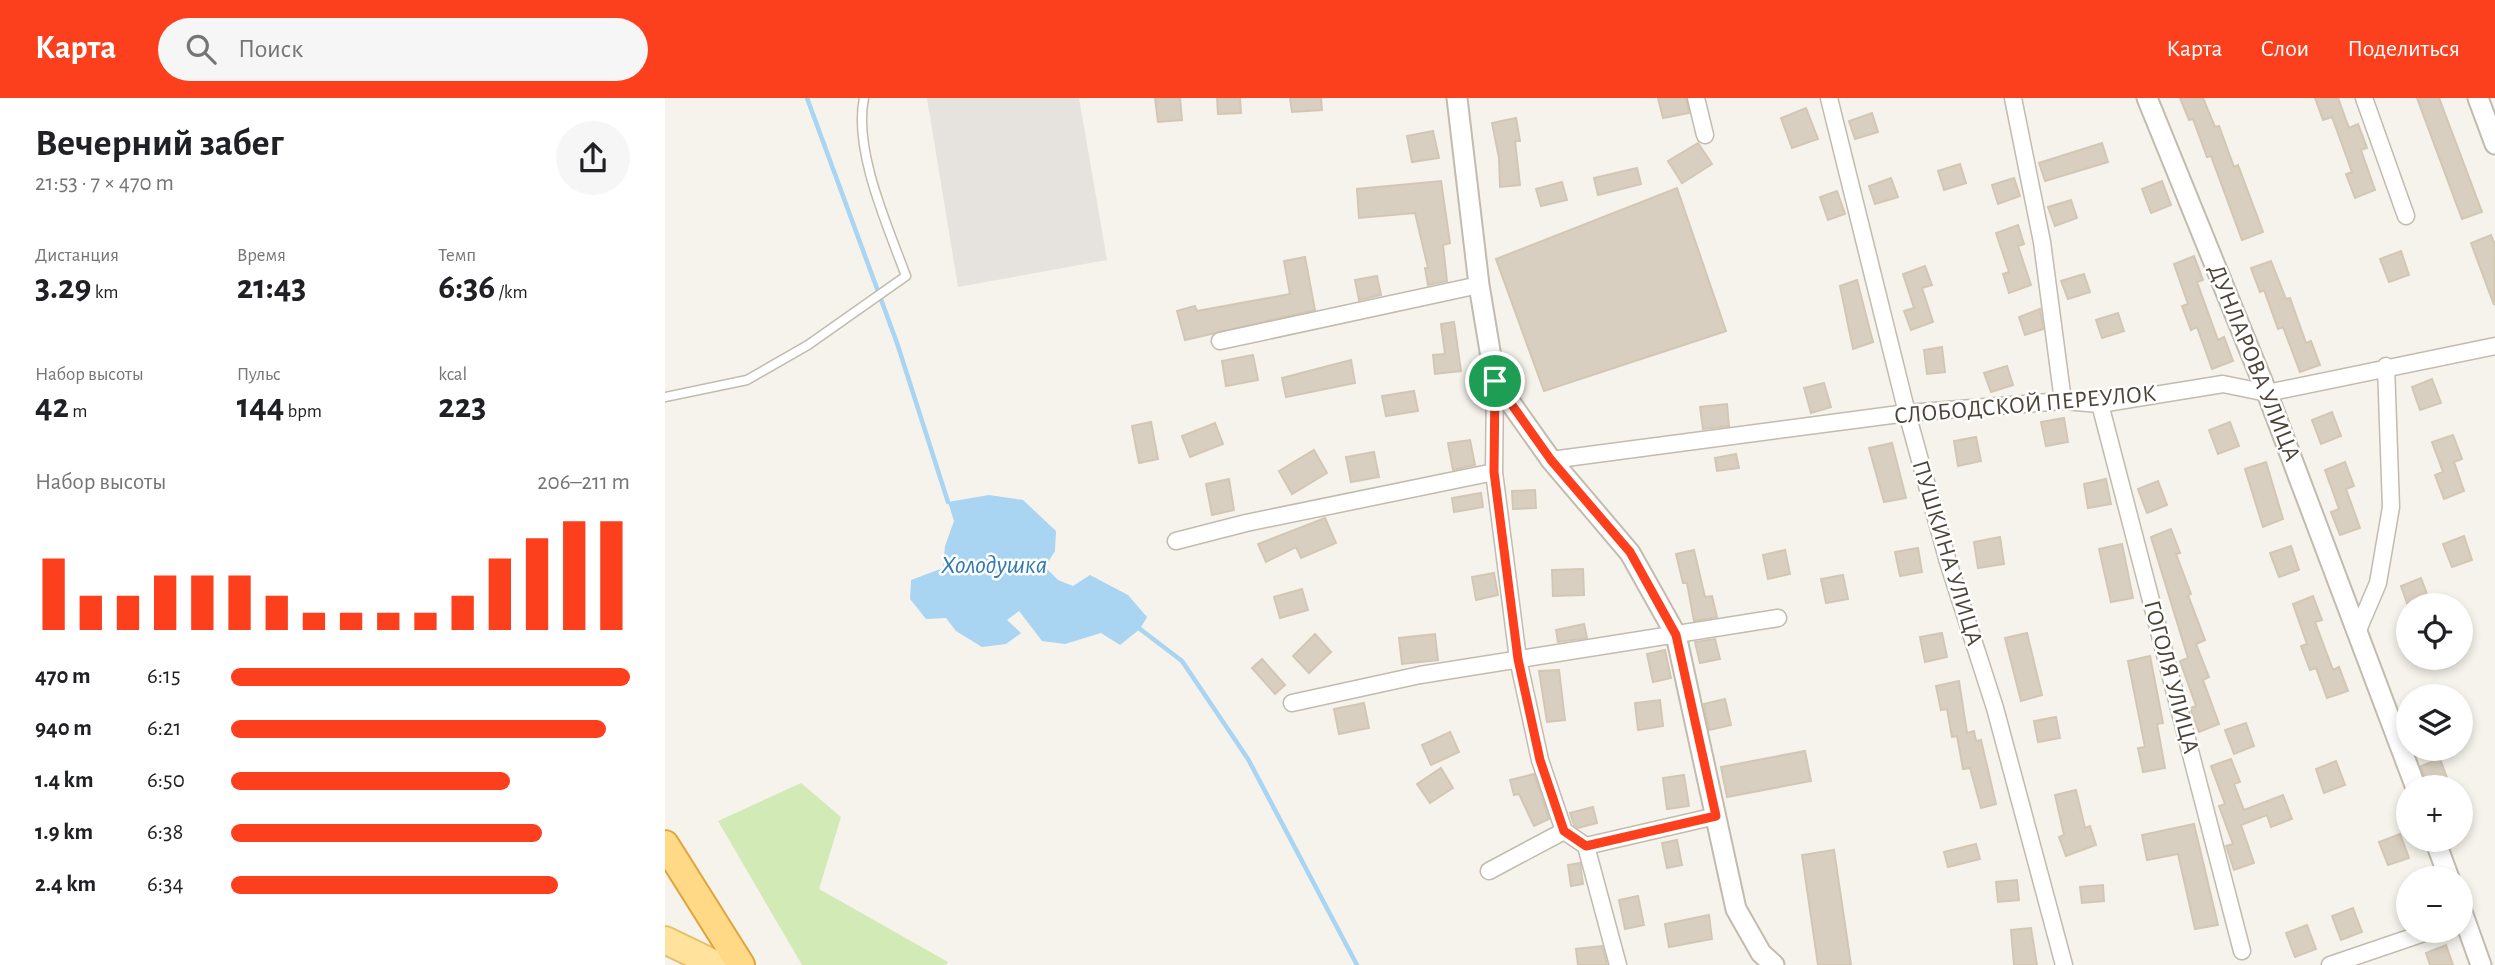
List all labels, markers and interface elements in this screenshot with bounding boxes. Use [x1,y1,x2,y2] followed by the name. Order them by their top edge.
[158,18,648,81] search box
[182,30,220,68] icon: search
[35,32,116,65] text: Карта
[238,36,303,62] text: Поиск
[2166,37,2222,61] text: Карта
[2260,37,2309,61] text: Слои
[2347,37,2460,61] text: Поделиться
[556,121,630,195] button: share
[35,125,284,163] text: Вечерний забег
[35,172,174,195] text: 21:53 · 7 × 470 m
[35,246,119,265] text: Дистанция
[237,246,286,265] text: Время
[438,246,476,265] text: Темп
[2204,261,2304,465] street label: ДУНЛАРОВА УЛИЦА
[35,270,92,305] text: 3.29
[237,270,306,305] text: 21:43
[438,270,495,305] text: 6:36
[92,283,119,302] text: km
[495,283,528,302] text: /km
[1465,351,1525,411] pin
[1476,362,1514,400] icon: arrive
[35,365,144,384] text: Набор высоты
[237,365,281,384] text: Пульс
[438,365,467,384] text: kcal
[1893,382,2157,428] street label: СЛОБОДСКОЙ ПЕРЕУЛОК
[35,389,69,424] text: 42
[237,389,284,424] text: 144
[438,389,486,424] text: 223
[69,402,87,421] text: m
[284,402,322,421] text: bpm
[1907,457,1987,649] street label: ПУШКИНА УЛИЦА
[35,471,167,494] text: Набор высоты
[537,471,630,494] text: 206–211 m
[941,552,1047,578] water label: Холодушка
[2396,593,2473,943] map controls
[2396,593,2473,670] button: locate
[2139,598,2203,756] street label: ГОГОЛЯ УЛИЦА
[35,665,91,688] text: 470 m
[147,665,181,688] text: 6:15
[2396,684,2473,761] button: layers
[35,717,92,740] text: 940 m
[147,717,181,740] text: 6:21
[35,769,94,792] text: 1.4 km
[147,769,185,792] text: 6:50
[2396,775,2473,852] button: +
[35,821,93,844] text: 1.9 km
[147,821,183,844] text: 6:38
[2396,866,2473,943] button: −
[35,873,96,896] text: 2.4 km
[147,873,184,896] text: 6:34

